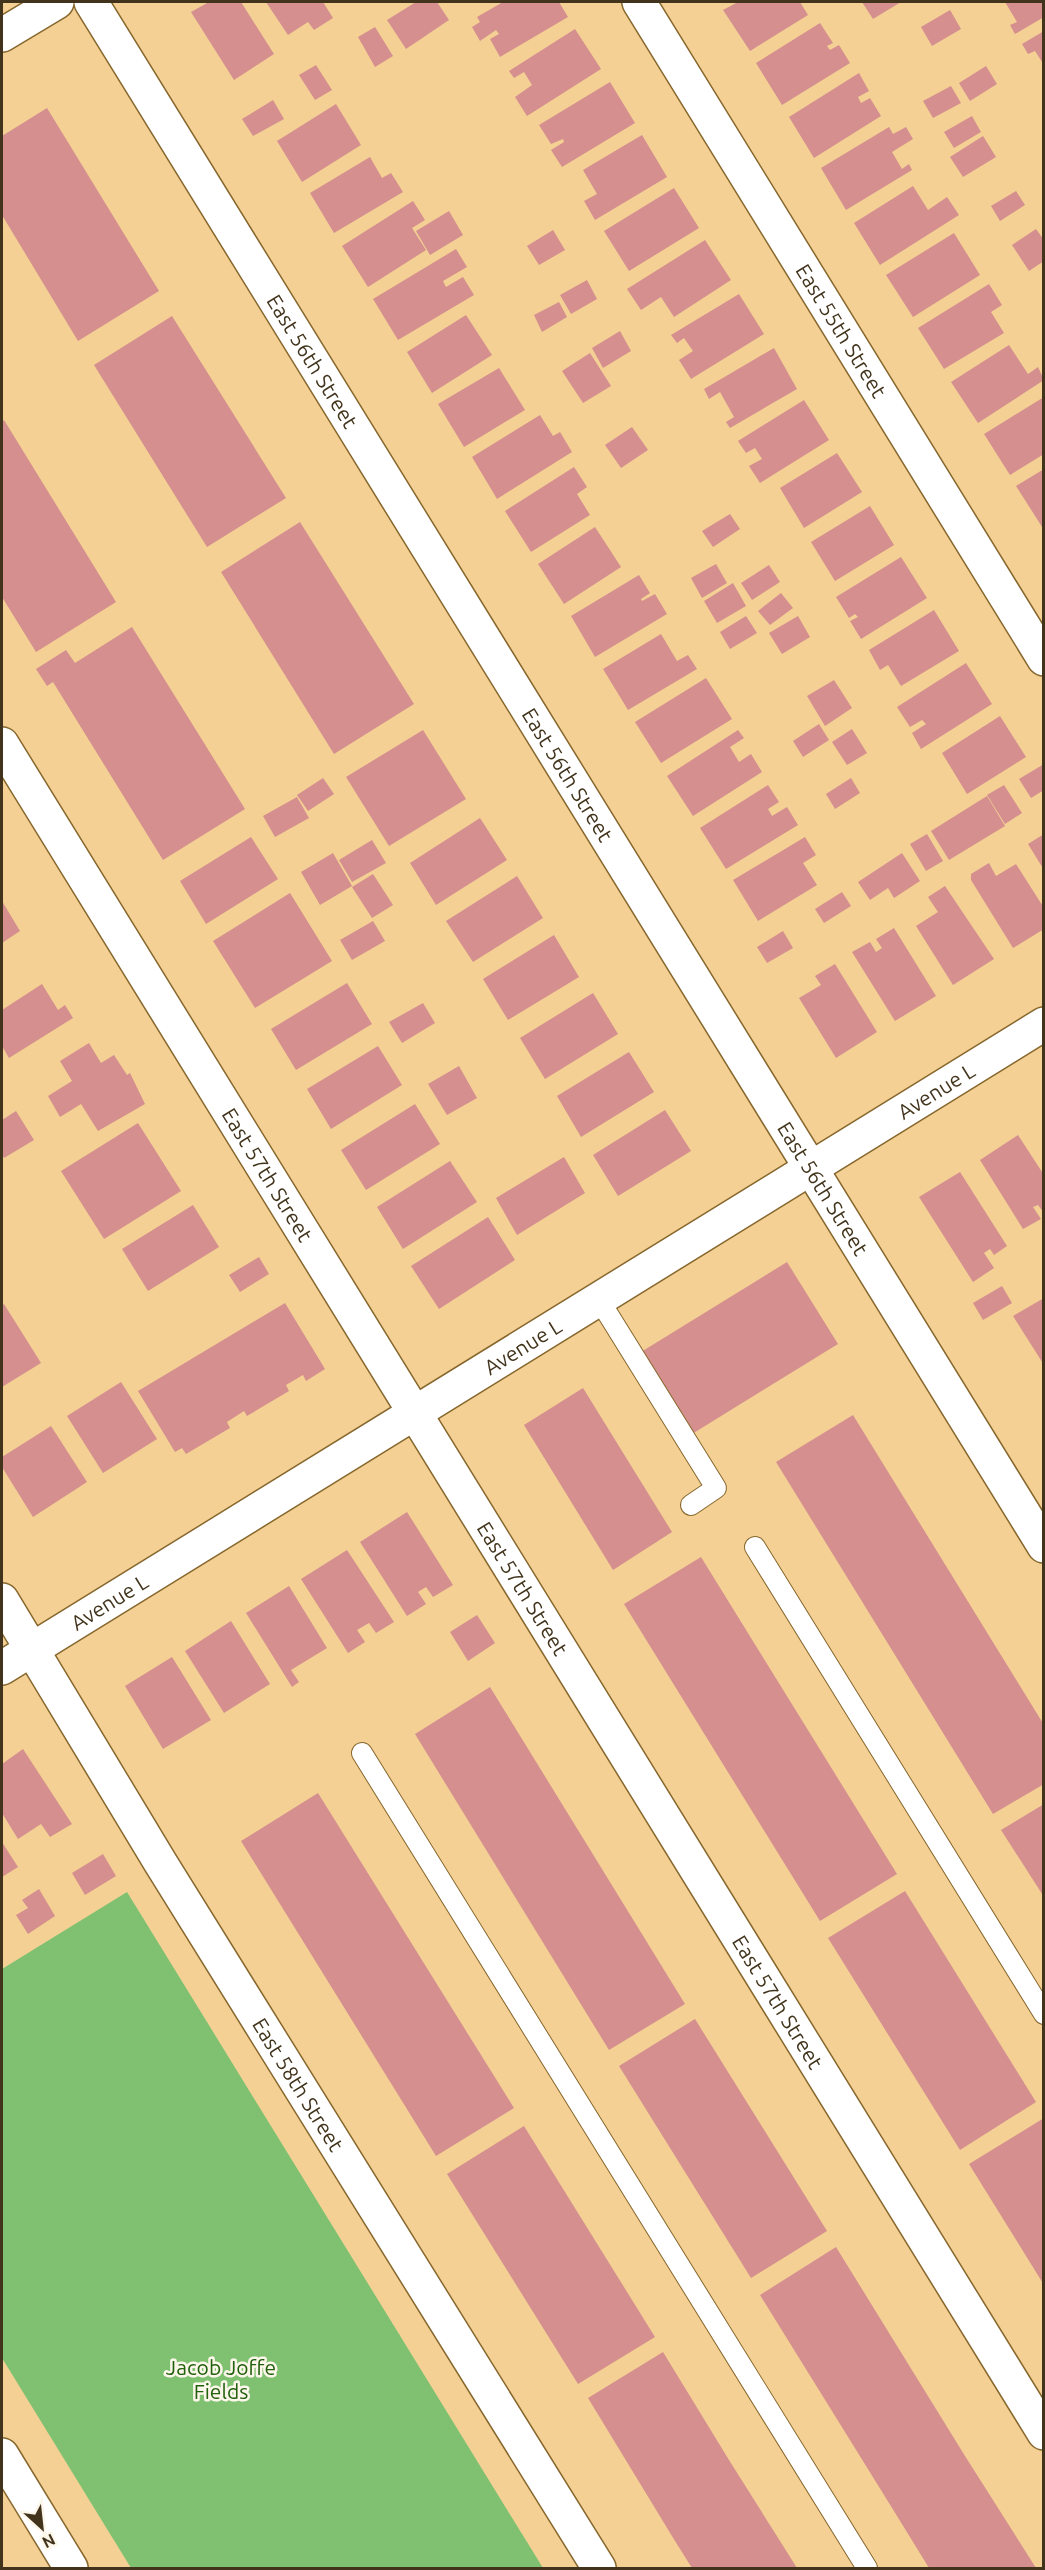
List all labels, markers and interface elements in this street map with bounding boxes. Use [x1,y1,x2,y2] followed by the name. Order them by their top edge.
[791,259,892,402] street label: East 55th Street
[262,290,363,432] street label: East 56th Street
[518,704,618,846] street label: East 56th Street
[893,1058,979,1124] street label: Avenue L
[217,1104,318,1246] street label: East 57th Street
[773,1117,873,1259] street label: East 56th Street
[480,1313,566,1379] street label: Avenue L
[473,1517,573,1659] street label: East 57th Street
[66,1569,152,1635] street label: Avenue L
[728,1931,828,2073] street label: East 57th Street
[248,2014,349,2156] street label: East 58th Street
[166,2355,276,2403] park label: Jacob Joffe Fields
[12,2498,72,2558] north arrow
[39,2531,58,2552] text: N

